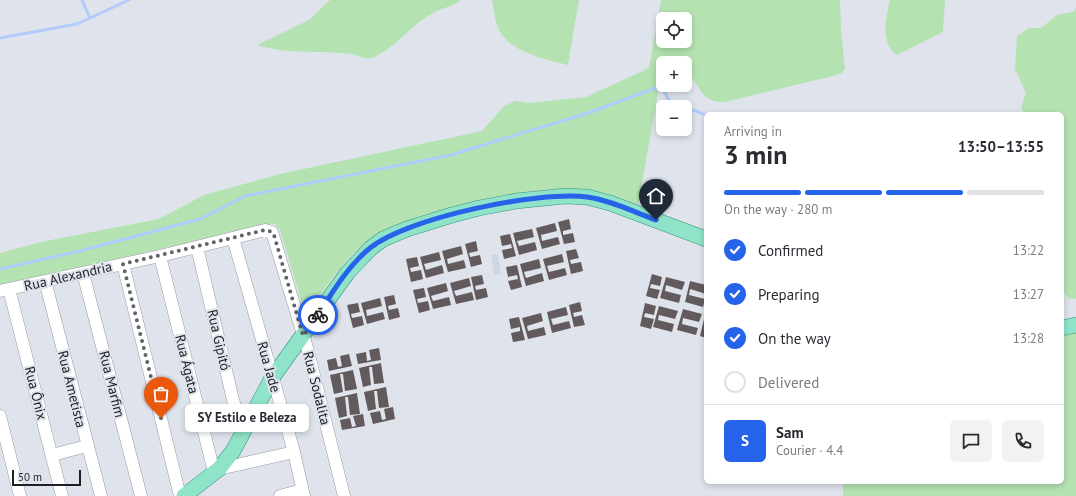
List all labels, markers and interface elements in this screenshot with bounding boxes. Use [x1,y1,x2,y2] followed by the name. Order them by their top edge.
[656,12,692,136] map controls
[656,12,692,48] button: locate
[656,56,692,92] button: +
[656,100,692,136] button: −
[724,123,782,140] text: Arriving in
[958,137,1044,156] text: 13:50–13:55
[724,138,787,171] text: 3 min
[639,179,673,220] pin
[645,185,667,207] icon: home
[724,201,832,218] text: On the way · 280 m
[724,239,746,261] icon: check
[758,241,823,260] text: Confirmed
[1013,242,1044,259] text: 13:22
[22,257,114,295] street label: Rua Alexandria
[724,283,746,305] icon: check
[758,285,820,304] text: Preparing
[1013,286,1044,303] text: 13:27
[298,295,338,335] courier
[307,304,329,326] icon: bike
[203,308,235,372] street label: Rua Gipitó
[724,327,746,349] icon: check
[758,329,831,348] text: On the way
[1013,330,1044,347] text: 13:28
[171,333,203,395] street label: Rua Ágata
[253,339,285,395] street label: Rua Jade
[54,349,90,429] street label: Rua Ametista
[95,349,129,419] street label: Rua Marfim
[299,349,335,427] street label: Rua Sodalita
[21,364,51,422] street label: Rua Ônix
[758,373,819,392] text: Delivered
[144,377,178,418] pin
[150,383,172,405] icon: bag
[185,404,309,432] callout: SY Estilo e Beleza
[198,409,296,426] text: SY Estilo e Beleza
[950,420,992,462] button: chat
[1002,420,1044,462] button: phone
[776,423,803,442] text: Sam
[741,431,749,450] text: S
[776,442,843,459] text: Courier · 4.4
[12,468,81,487] scale bar
[18,470,42,484] text: 50 m

